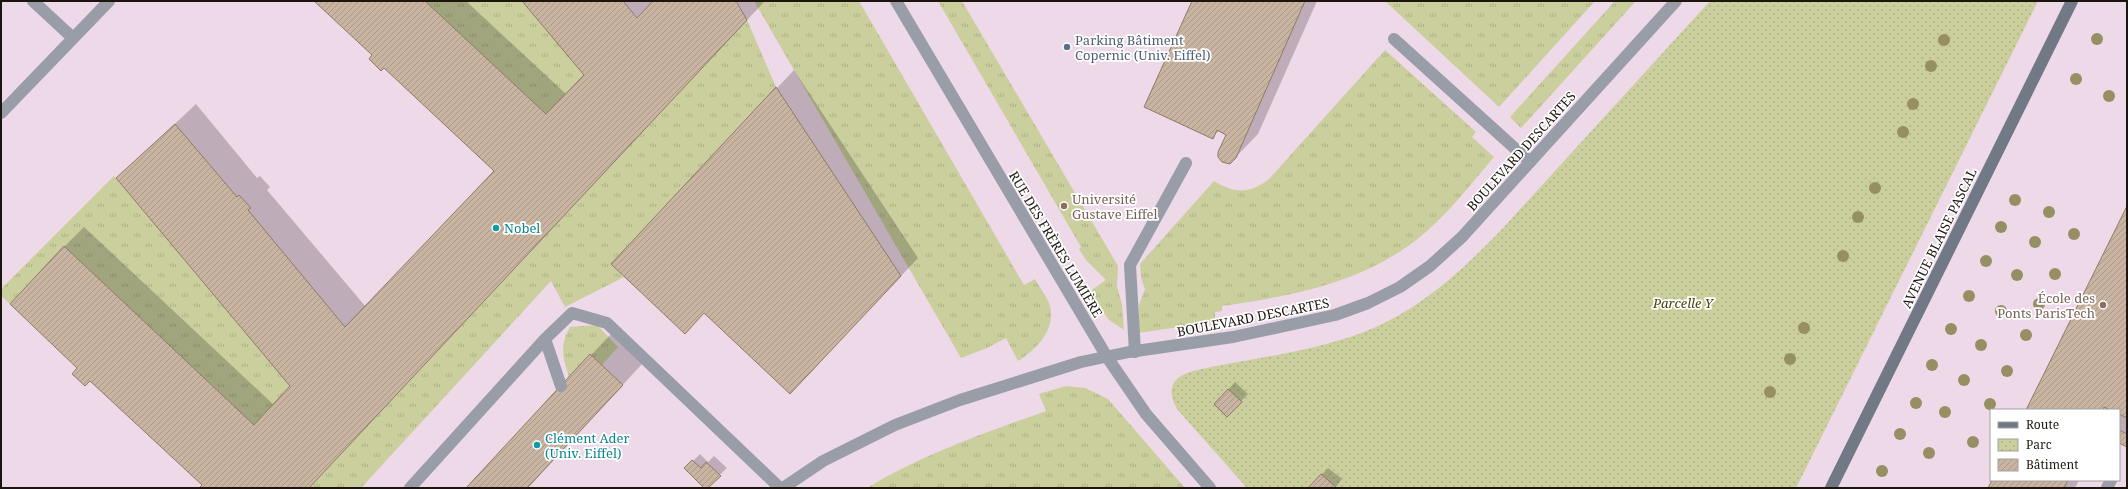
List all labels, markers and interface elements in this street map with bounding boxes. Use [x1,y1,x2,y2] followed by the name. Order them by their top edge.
[1075,31,1210,64] place label: Parking Bâtiment Copernic (Univ. Eiffel)
[1062,42,1072,52] marker: Parking Bâtiment Copernic (Univ. Eiffel)
[1463,87,1579,215] street label: BOULEVARD DESCARTES
[1897,165,1981,311] street label: AVENUE BLAISE PASCAL
[1005,167,1107,321] street label: RUE DES FRÈRES LUMIÈRE
[1072,190,1158,223] place label: Université Gustave Eiffel
[1059,201,1069,211] marker: Université Gustave Eiffel
[504,219,540,237] place label: Nobel
[491,223,501,233] marker: Nobel
[1997,289,2095,322] place label: École des Ponts ParisTech
[1175,293,1331,341] street label: BOULEVARD DESCARTES
[1652,294,1715,312] park label: Parcelle Y
[2098,300,2108,310] marker: École des Ponts ParisTech
[1990,409,2120,481] legend
[2026,416,2059,433] text: Route
[545,429,630,462] place label: Clément Ader (Univ. Eiffel)
[2026,436,2052,453] text: Parc
[532,440,542,450] marker: Clément Ader (Univ. Eiffel)
[2026,456,2078,473] text: Bâtiment

